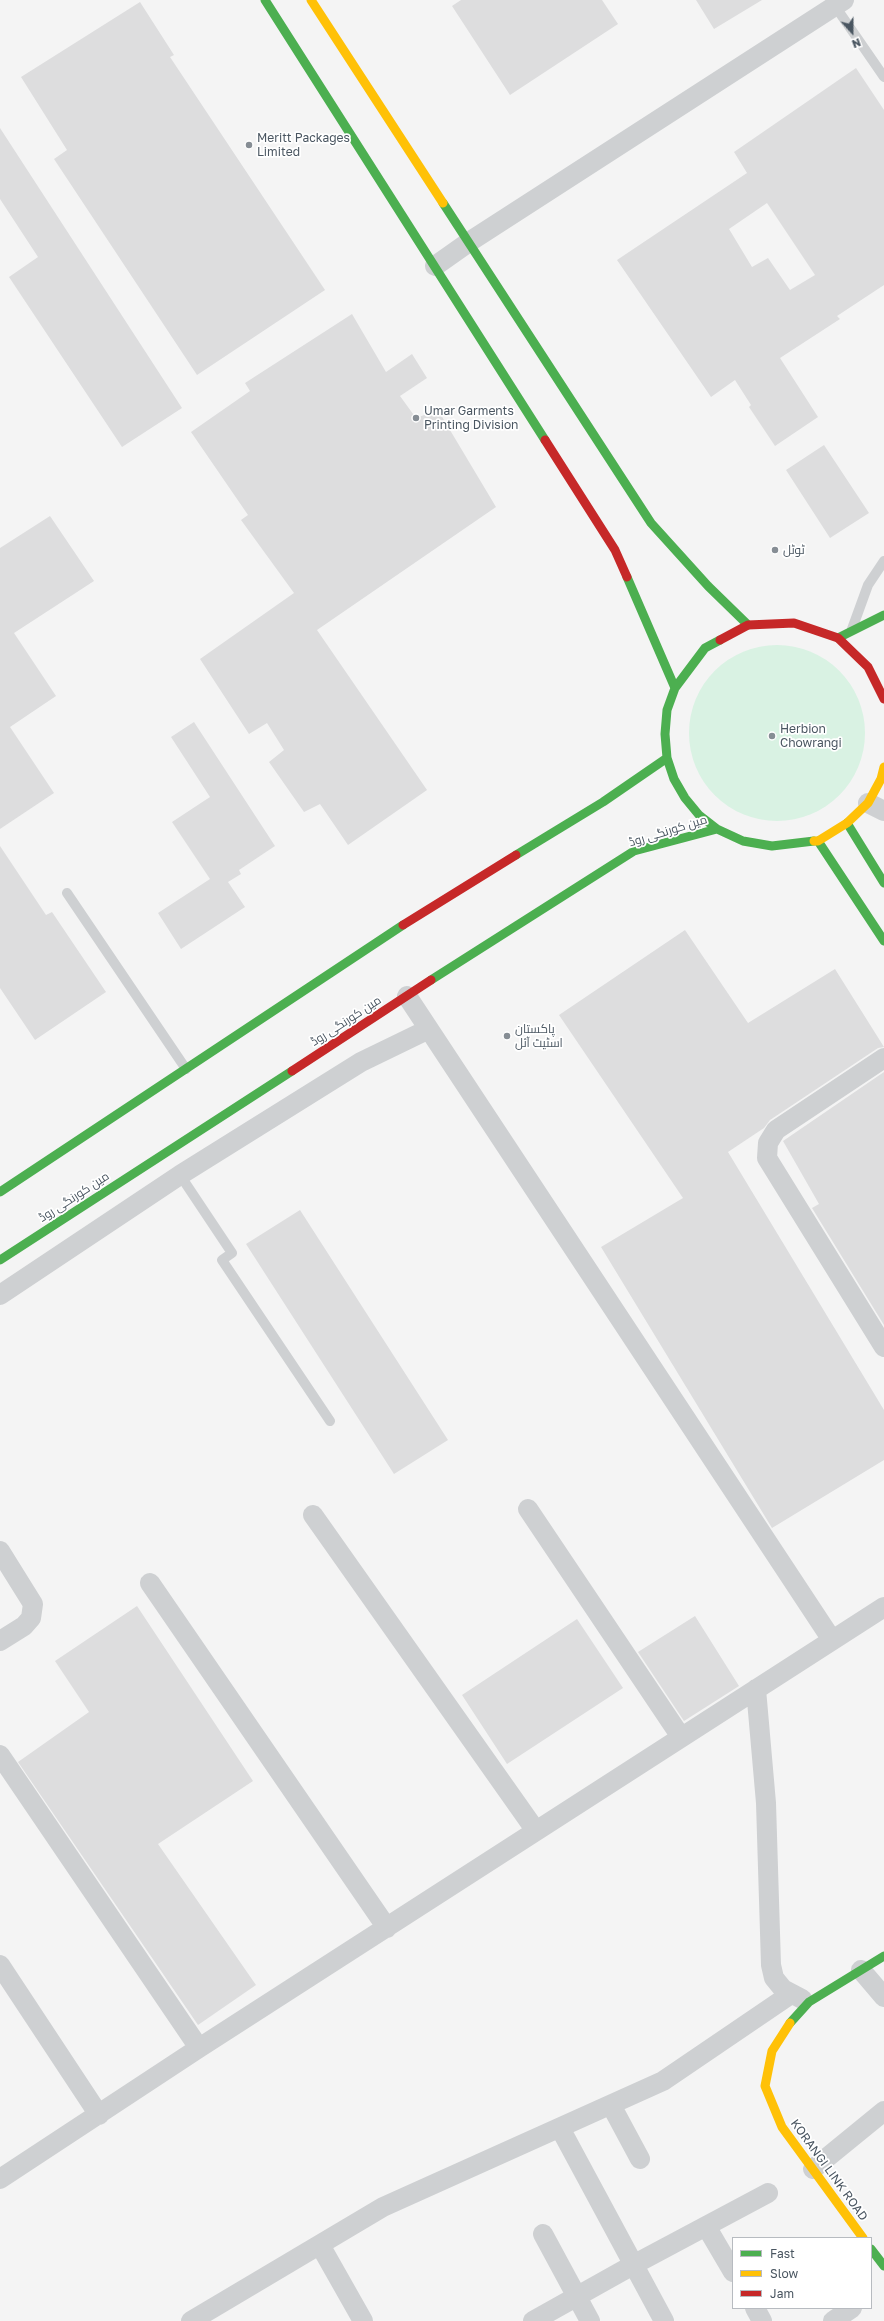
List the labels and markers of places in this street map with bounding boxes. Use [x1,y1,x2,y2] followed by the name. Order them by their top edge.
[257,131,350,159] place label: Meritt Packages Limited
[244,140,254,150] marker: Meritt Packages Limited
[424,404,518,432] place label: Umar Garments Printing Division
[411,413,421,423] marker: Umar Garments Printing Division
[783,543,805,557] place label: ٹوٹل
[770,545,780,555] marker: ٹوٹل
[780,722,842,750] place label: Herbion Chowrangi
[767,731,777,741] marker: Herbion Chowrangi
[515,1022,563,1050] place label: پاکستان اسٹیٹ آئل
[502,1031,512,1041] marker: پاکستان اسٹیٹ آئل

